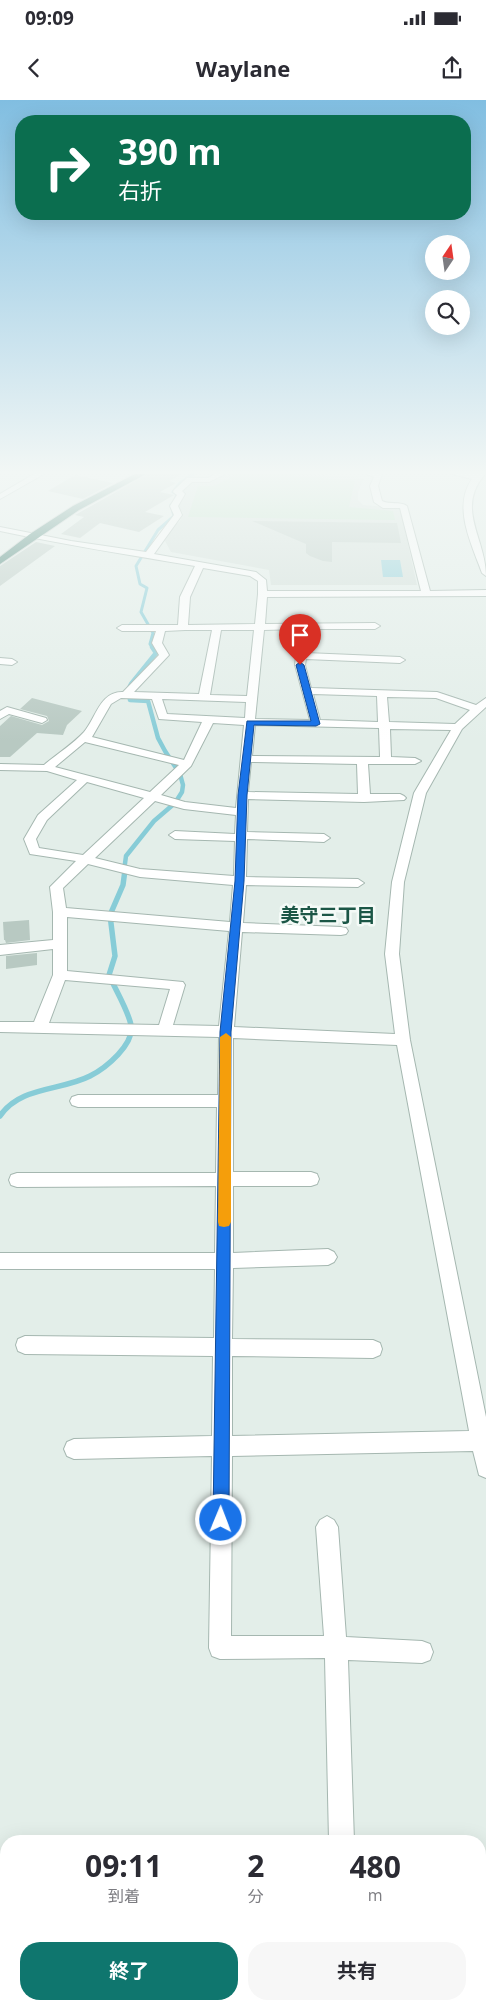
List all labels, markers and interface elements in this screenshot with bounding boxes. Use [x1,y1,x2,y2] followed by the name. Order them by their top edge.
[25,5,74,31] text: 09:09
[196,53,290,83] text: Waylane
[20,54,48,82] icon: back
[438,54,466,82] icon: share
[118,128,222,175] text: 390 m
[35,135,100,200] icon: right
[118,175,162,205] text: 右折
[425,235,470,280] north arrow
[425,235,470,335] map controls
[425,290,470,335] button: search
[279,614,321,665] pin
[286,621,314,649] icon: arrive
[280,902,376,928] district label: 美守三丁目
[194,1493,246,1545] position arrow
[85,1845,162,1886] text: 09:11
[247,1845,264,1886] text: 2
[349,1846,401,1887] text: 480
[368,1884,383,1906] text: m
[108,1885,140,1907] text: 到着
[248,1885,264,1907] text: 分
[20,1942,238,2000] button: 終了
[248,1942,466,2000] button: 共有

